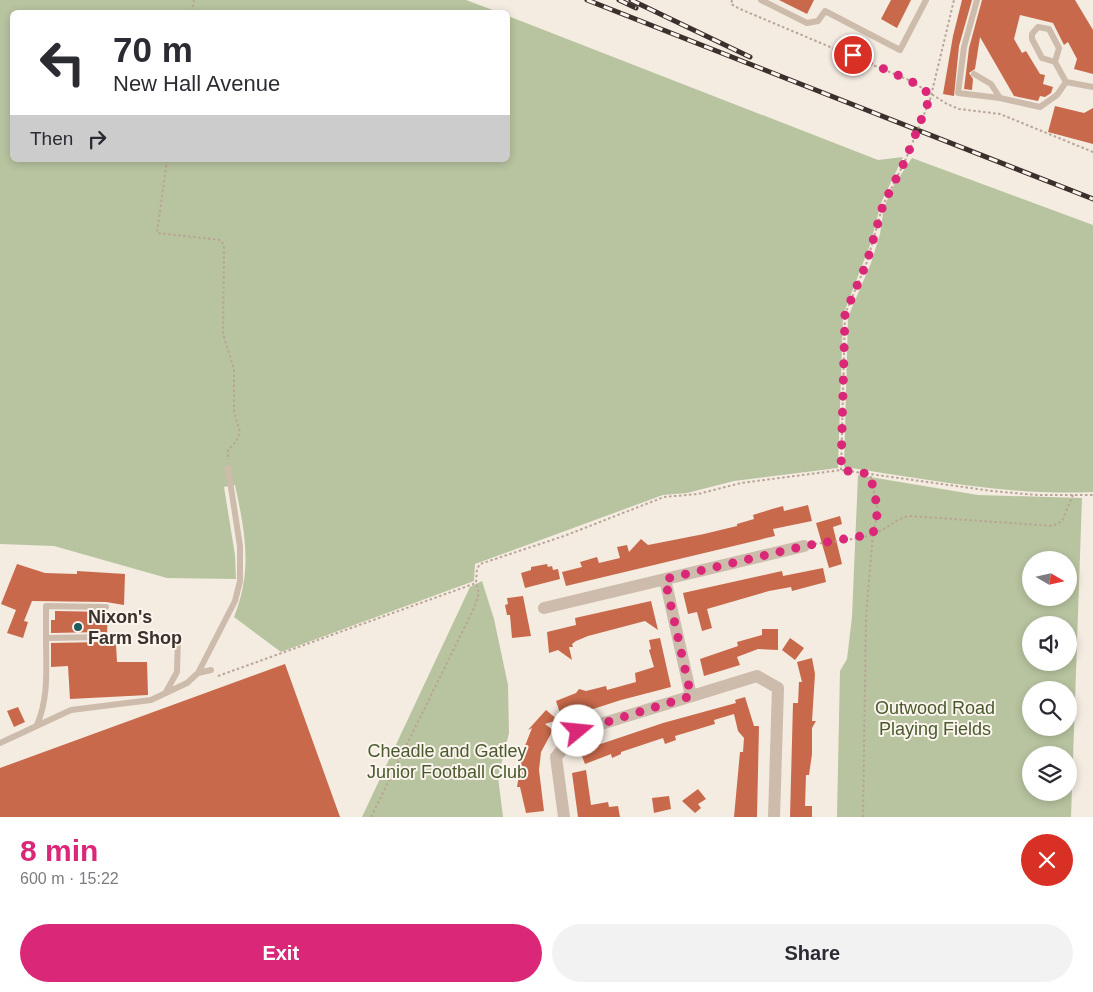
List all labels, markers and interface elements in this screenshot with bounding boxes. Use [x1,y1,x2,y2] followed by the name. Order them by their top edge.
[30,30,95,95] icon: left
[113,30,193,69] text: 70 m
[832,34,874,76] pin
[839,41,867,69] icon: arrive
[113,71,280,96] text: New Hall Avenue
[83,125,111,153] icon: right
[30,128,73,149] text: Then
[1022,551,1078,606] north arrow
[1022,551,1077,801] map controls
[88,607,182,648] place label: Nixon's Farm Shop
[1022,616,1077,671] button: sound
[72,621,84,633] marker: Nixon's Farm Shop
[1022,681,1077,736] button: search
[875,698,995,739] park label: Outwood Road Playing Fields
[551,704,603,756] position arrow
[367,741,527,782] park label: Cheadle and Gatley Junior Football Club
[1022,746,1077,801] button: layers
[20,834,98,867] text: 8 min
[1021,834,1073,886] button: close
[20,870,119,887] text: 600 m · 15:22
[20,924,542,982] button: Exit
[552,924,1073,982] button: Share

